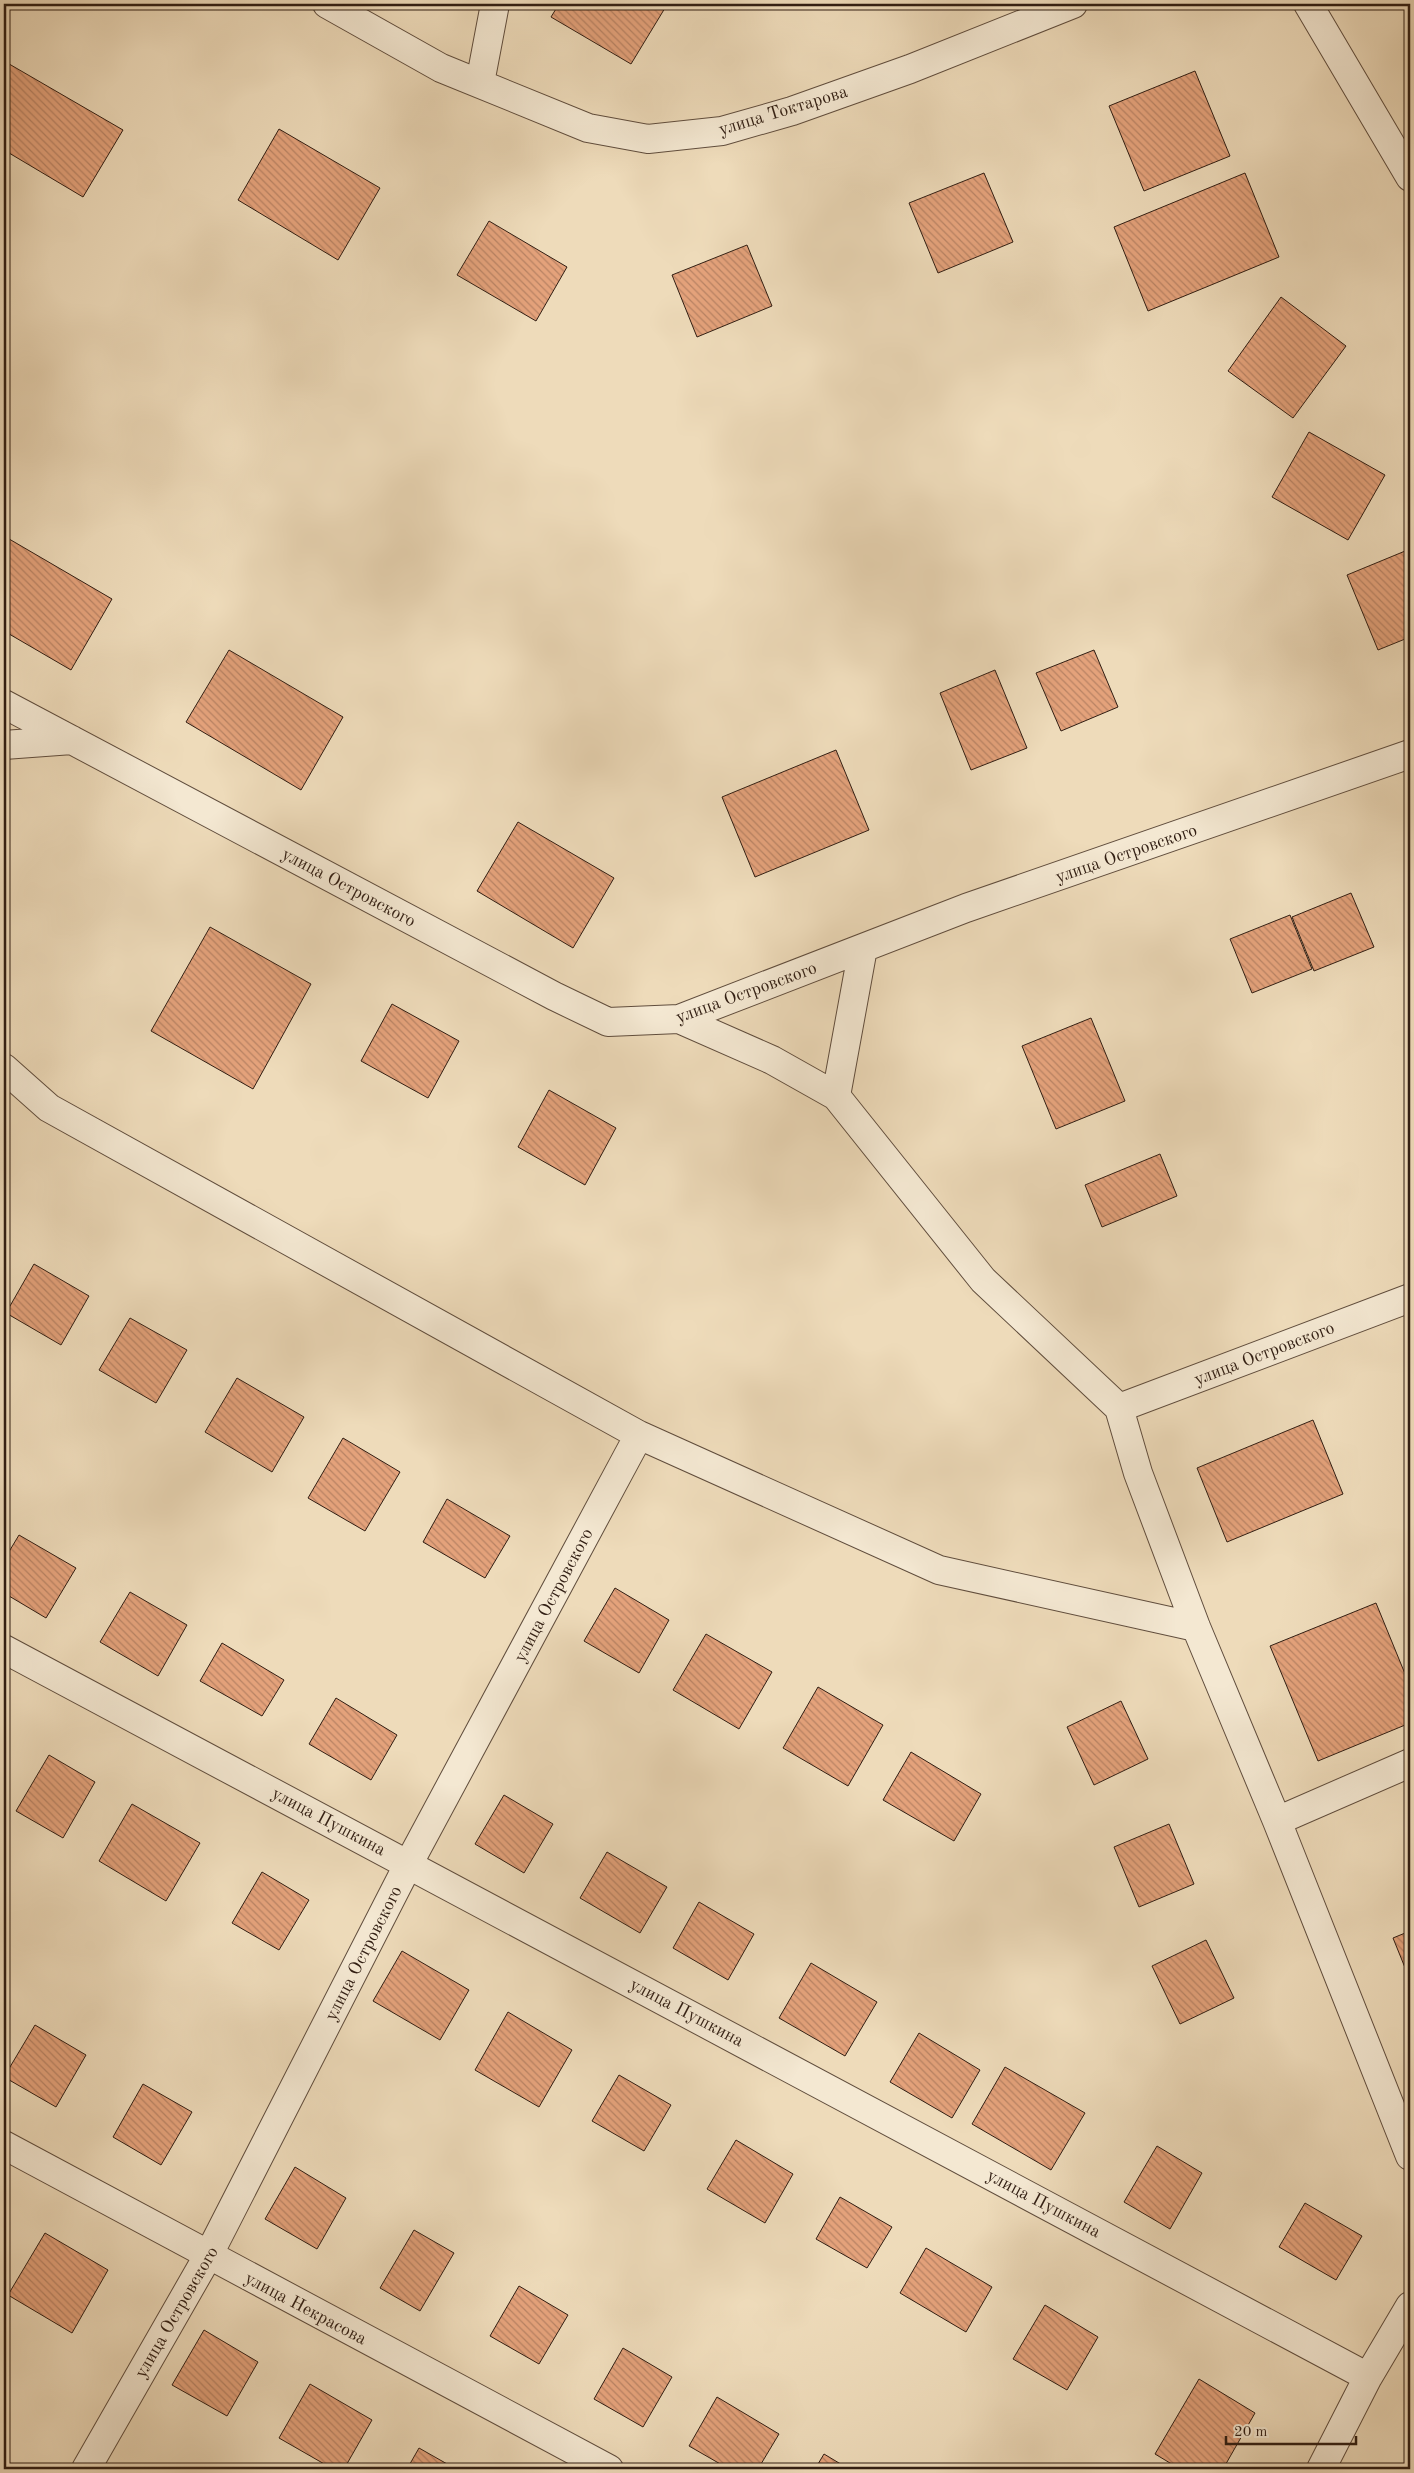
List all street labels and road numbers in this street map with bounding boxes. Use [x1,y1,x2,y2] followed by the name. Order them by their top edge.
[717,83,850,139] street label: улица Токтарова
[1053,821,1200,887] street label: улица Островского
[279,845,418,931] street label: улица Островского
[673,959,819,1027] street label: улица Островского
[1192,1319,1337,1389] street label: улица Островского
[511,1526,597,1665] street label: улица Островского
[269,1784,388,1859] street label: улица Пушкина
[322,1883,406,2024] street label: улица Островского
[627,1975,746,2050] street label: улица Пушкина
[984,2166,1103,2241] street label: улица Пушкина
[132,2244,222,2381] street label: улица Островского
[242,2269,369,2349] street label: улица Некрасова

